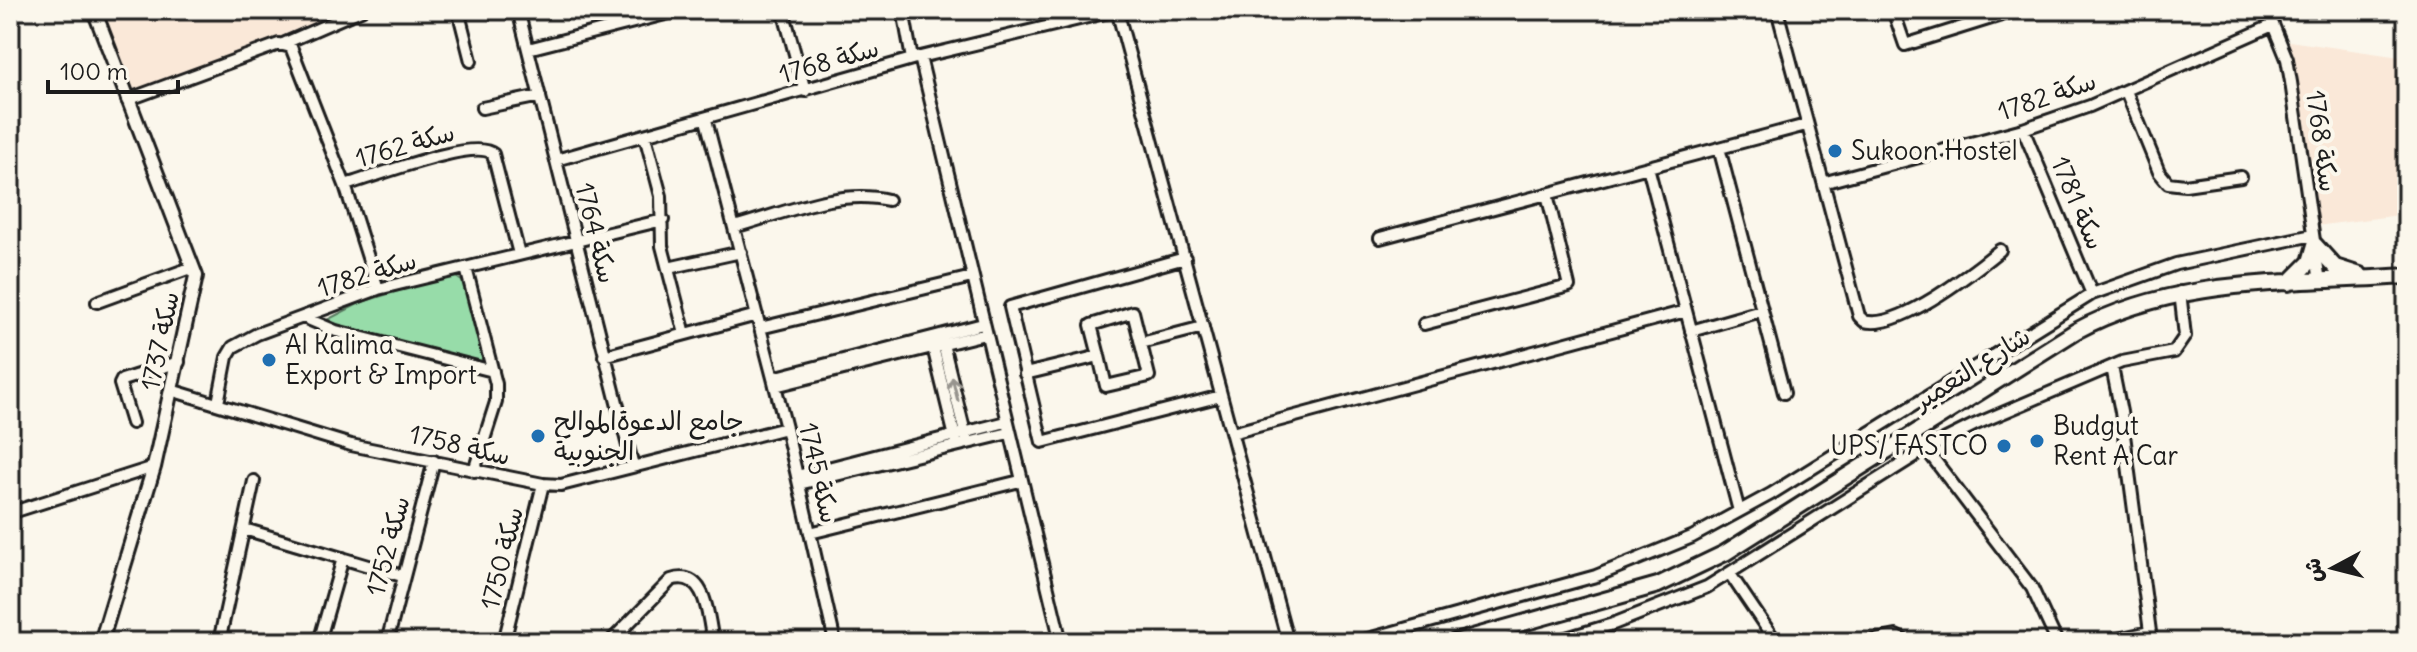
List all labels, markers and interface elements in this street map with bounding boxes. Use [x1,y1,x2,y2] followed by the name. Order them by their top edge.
[775,31,883,90] street label: سكة 1768
[48,44,178,94] scale bar
[60,56,128,86] text: 100 m
[1993,63,2100,128] street label: سكة 1782
[2299,88,2346,194] street label: سكة 1768
[352,115,458,174] street label: سكة 1762
[1851,134,2018,167] place label: Sukoon Hostel
[1826,142,1844,160] marker: Sukoon Hostel
[2044,151,2113,254] street label: سكة 1781
[568,179,625,286] street label: سكة 1764
[313,243,420,304] street label: سكة 1782
[133,289,186,393] street label: سكة 1737
[1906,319,2037,419] street label: شارع التعمير
[285,328,477,391] place label: Al Kalima Export & Import
[260,351,278,369] marker: Al Kalima Export & Import
[946,377,961,402] one-way arrow
[554,404,744,467] place label: جامع الدعوةالموالح الجنوبية
[2053,409,2178,472] place label: Budgut Rent A Car
[406,417,514,472] street label: سكة 1758
[792,419,847,526] street label: سكة 1745
[529,427,547,445] marker: جامع الدعوةالموالح الجنوبية
[1830,429,1988,462] place label: UPS/ FASTCO
[2028,432,2046,450] marker: Budgut Rent A Car
[1995,437,2013,455] marker: UPS/ FASTCO
[358,492,417,599] street label: سكة 1752
[473,503,530,613] street label: سكة 1750
[2293,528,2373,608] north arrow
[2298,557,2329,584] text: ش

